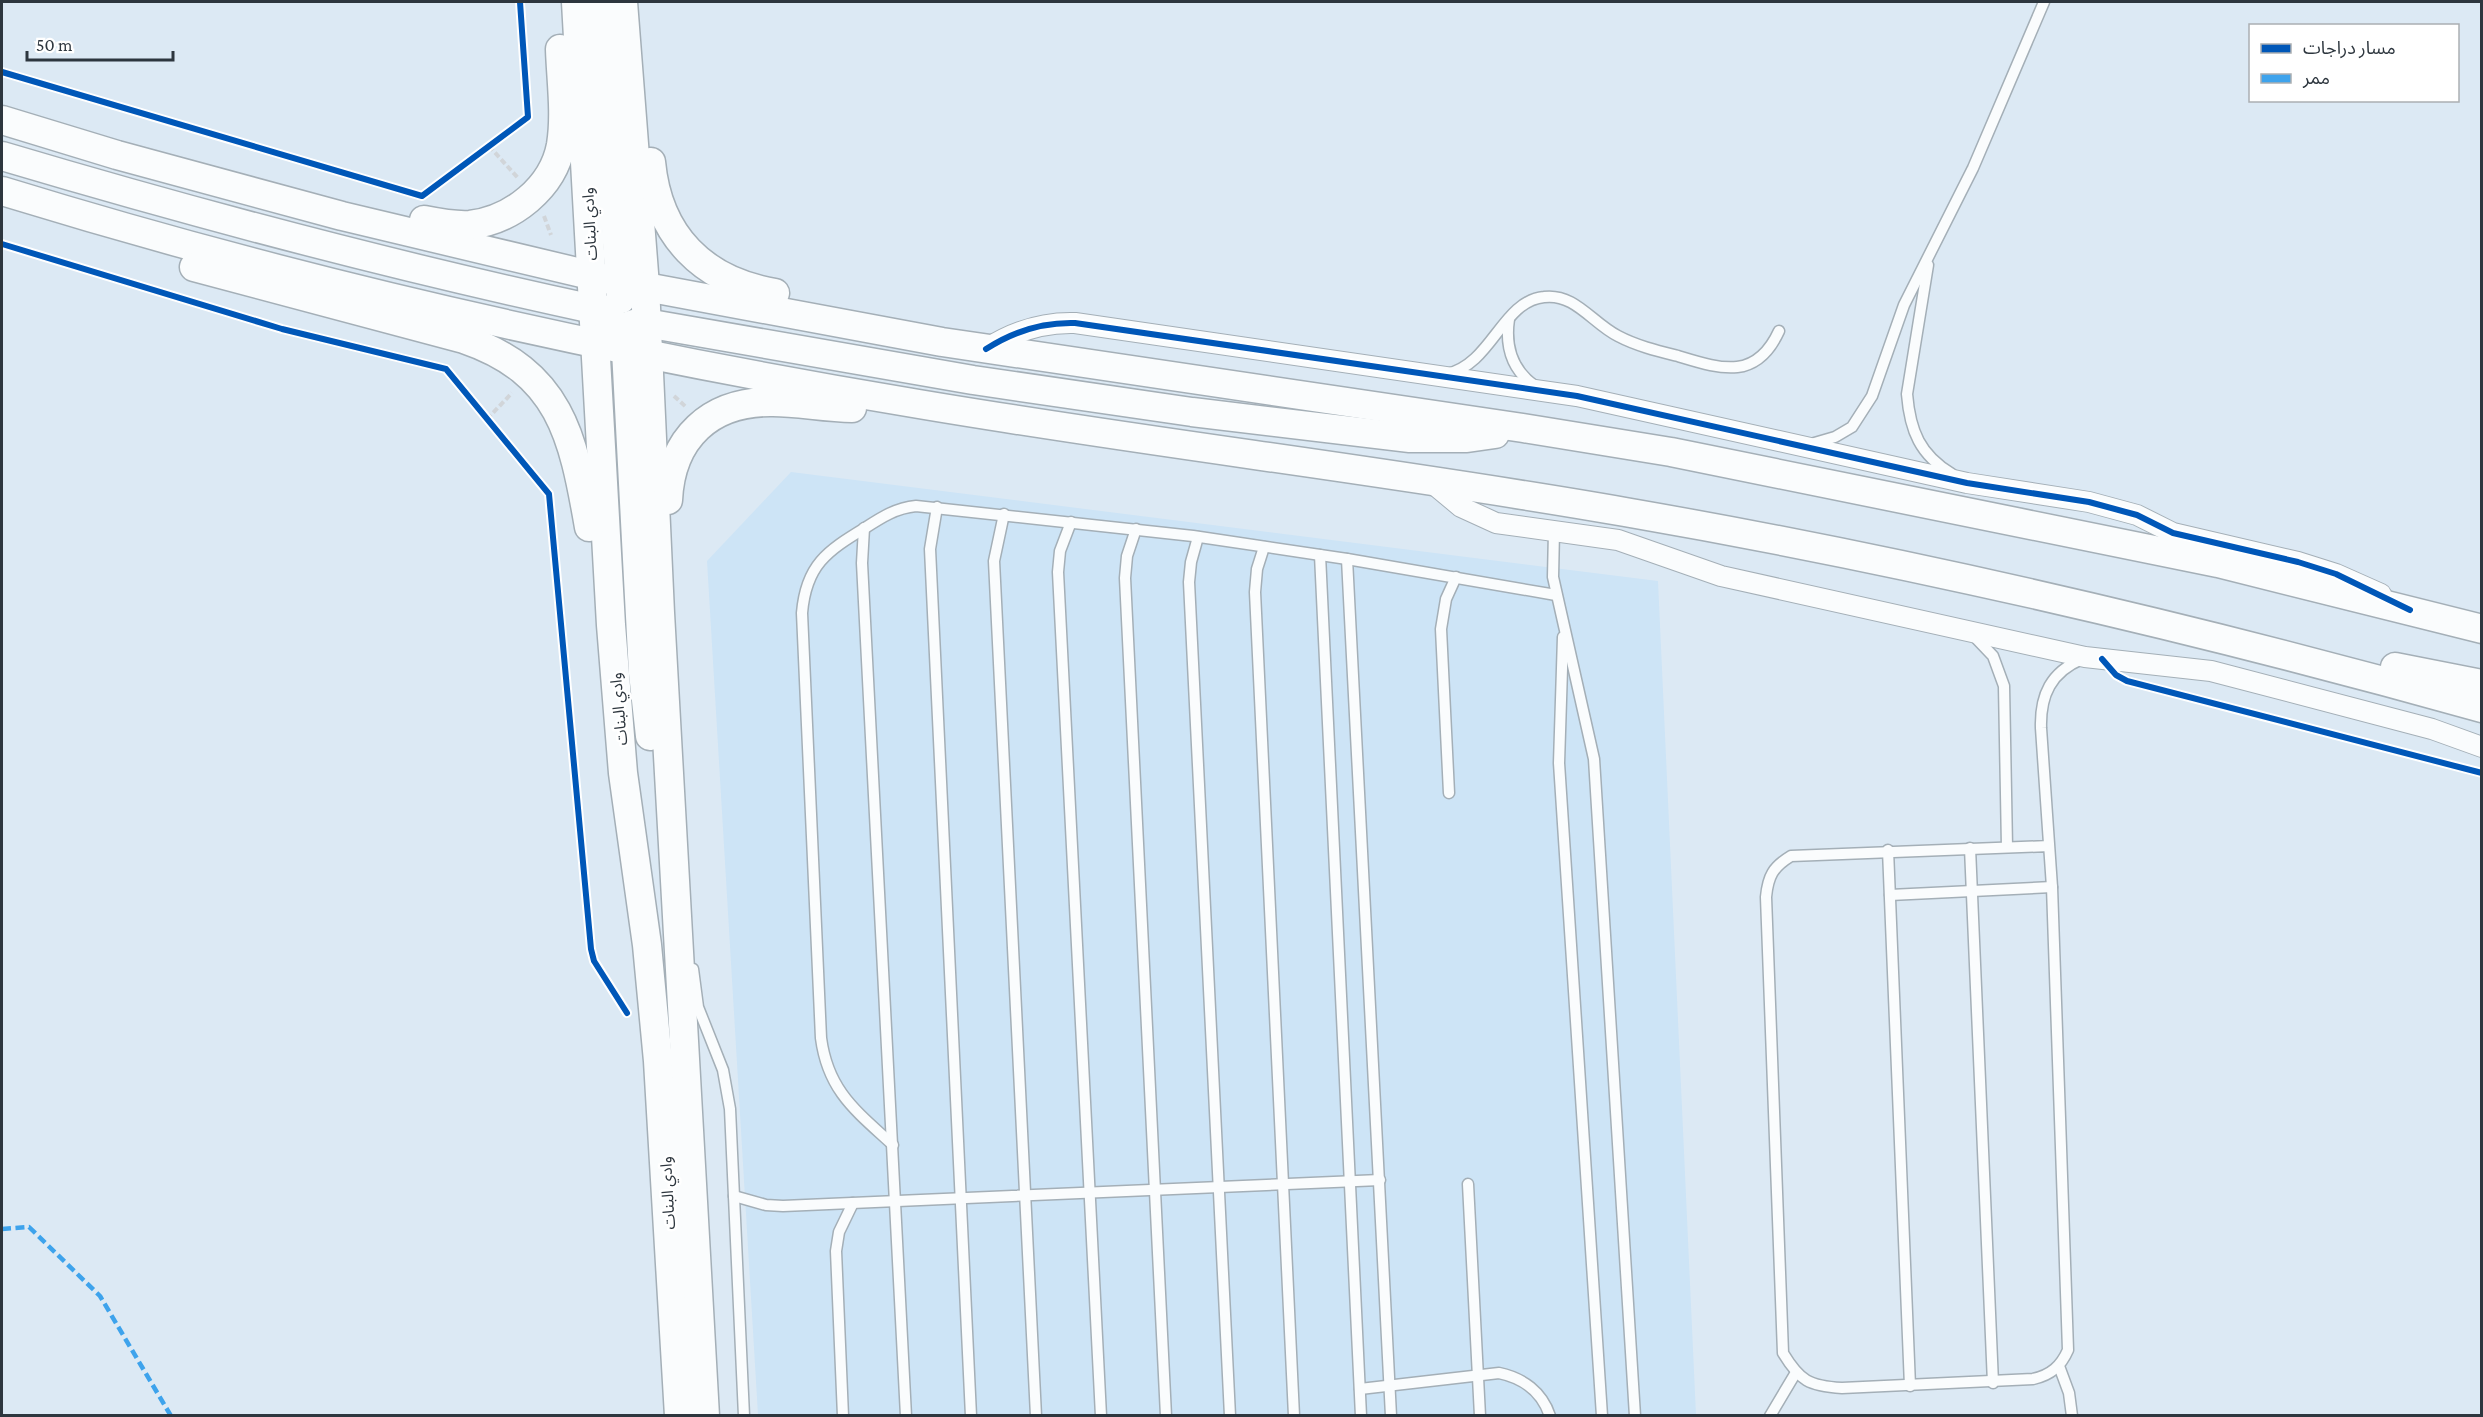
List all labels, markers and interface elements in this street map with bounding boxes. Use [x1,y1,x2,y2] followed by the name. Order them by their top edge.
[27,24,172,62] scale bar
[2249,24,2459,102] legend
[36,35,73,55] text: 50 m
[2303,38,2396,59] text: مسار دراجات
[2302,68,2330,89] text: ممر
[579,187,604,261] street label: وادي البنات
[607,671,634,746] street label: وادي البنات
[657,1156,682,1230] street label: وادي البنات

